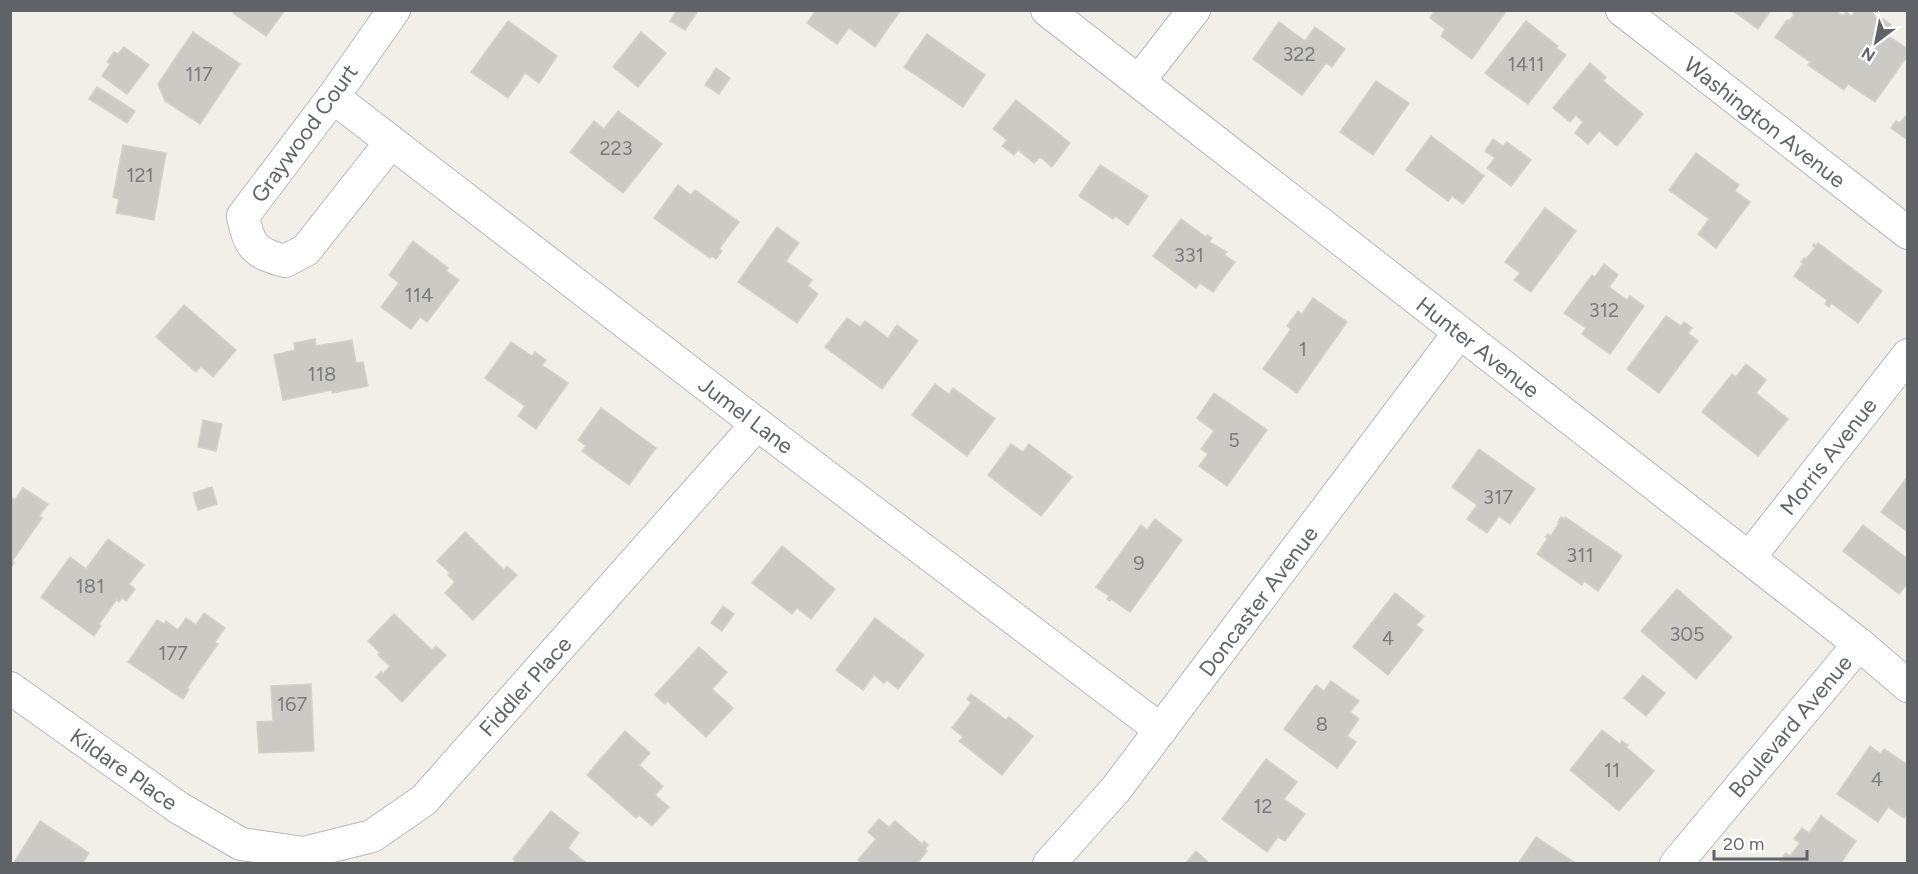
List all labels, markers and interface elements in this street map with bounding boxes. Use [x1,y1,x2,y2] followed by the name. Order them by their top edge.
[1846,12,1906,72] north arrow
[1282,42,1316,66] house number: 322
[1858,43,1879,66] text: N
[1679,51,1851,194] street label: Washington Avenue
[1507,52,1545,76] house number: 1411
[245,59,364,208] street label: Graywood Court
[185,62,213,86] house number: 117
[599,136,633,160] house number: 223
[126,163,154,187] house number: 121
[1174,243,1204,267] house number: 331
[405,283,433,307] house number: 114
[1411,291,1545,404] street label: Hunter Avenue
[1589,298,1619,322] house number: 312
[1299,337,1307,361] house number: 1
[308,362,336,386] house number: 118
[693,371,798,460] street label: Jumel Lane
[1774,392,1883,520] street label: Morris Avenue
[1228,428,1240,452] house number: 5
[1483,485,1513,509] house number: 317
[1193,521,1324,682] street label: Doncaster Avenue
[1566,543,1594,567] house number: 311
[1133,551,1145,575] house number: 9
[76,574,104,598] house number: 181
[1669,622,1705,646] house number: 305
[1382,626,1394,650] house number: 4
[473,631,577,742] street label: Fiddler Place
[158,641,188,665] house number: 177
[1723,650,1858,803] street label: Boulevard Avenue
[277,692,307,716] house number: 167
[1316,712,1328,736] house number: 8
[65,722,183,816] street label: Kildare Place
[1604,758,1620,782] house number: 11
[1871,767,1883,791] house number: 4
[1253,794,1273,818] house number: 12
[1714,823,1807,861] scale bar
[1723,833,1764,855] text: 20 m

